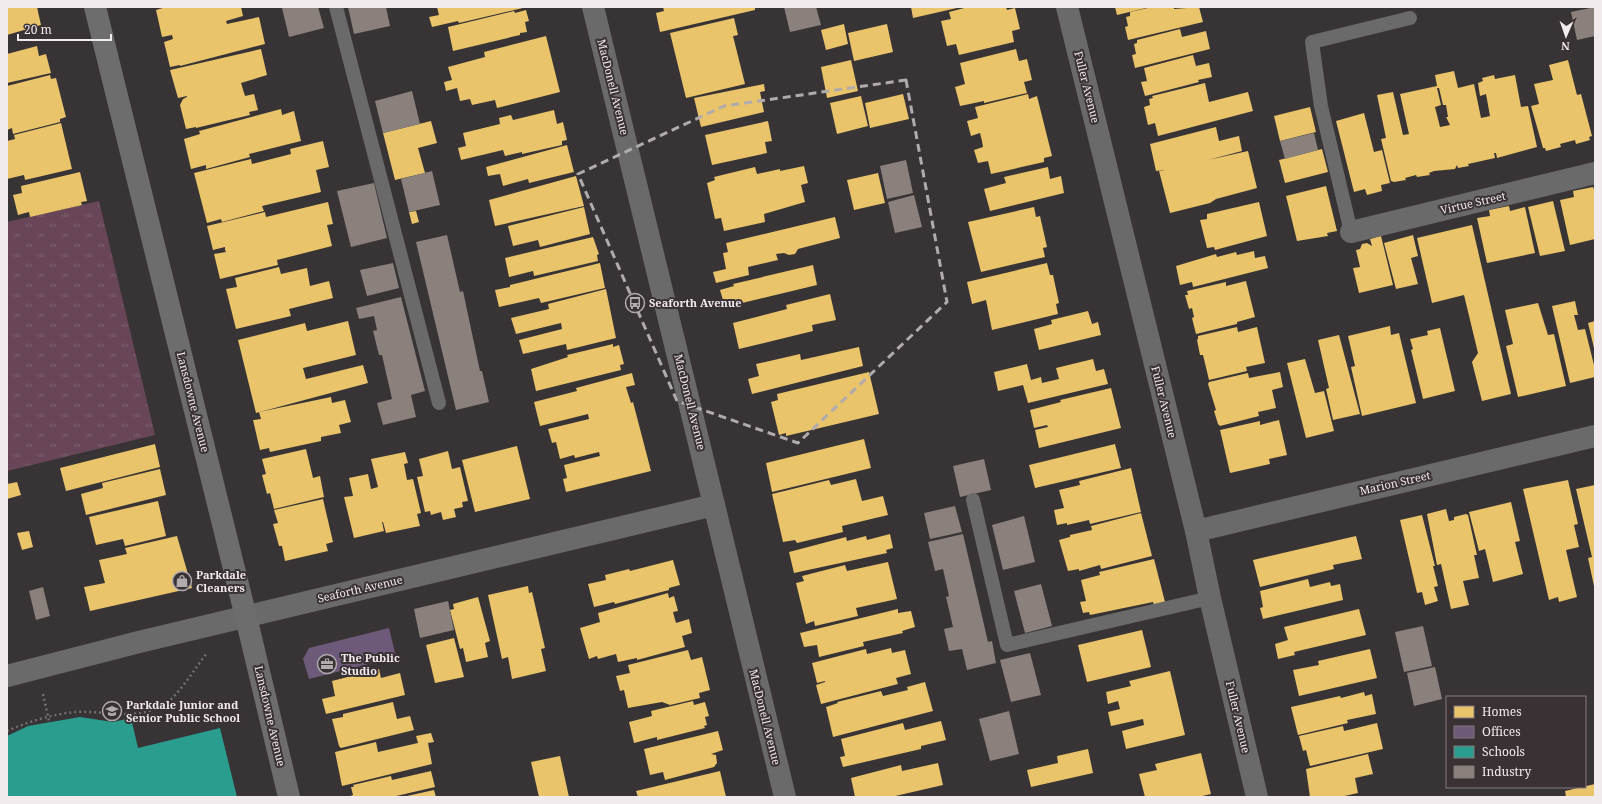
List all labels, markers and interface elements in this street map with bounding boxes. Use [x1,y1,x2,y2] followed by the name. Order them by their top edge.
[18,16,111,42] scale bar
[1546,16,1586,56] north arrow
[24,21,52,38] text: 20 m
[594,37,633,136] street label: MacDonell Avenue
[1561,39,1570,54] text: N
[1071,49,1104,124] street label: Fuller Avenue
[1439,188,1507,217] street label: Virtue Street
[624,292,646,314] bus stop icon: Seaforth Avenue
[649,295,741,310] place label: Seaforth Avenue
[174,350,213,454] street label: Lansdowne Avenue
[671,352,710,451] street label: MacDonell Avenue
[1148,364,1181,439] street label: Fuller Avenue
[1358,467,1432,498] street label: Marion Street
[196,567,246,595] place label: Parkdale Cleaners
[171,570,193,592] shop icon: Parkdale Cleaners
[316,571,404,606] street label: Seaforth Avenue
[341,650,400,678] place label: The Public Studio
[316,653,338,675] office icon: The Public Studio
[252,664,289,768] street label: Lansdowne Avenue
[746,667,785,766] street label: MacDonell Avenue
[1223,679,1254,755] street label: Fuller Avenue
[1446,696,1586,788] legend
[126,697,240,725] place label: Parkdale Junior and Senior Public School
[101,700,123,722] school or university icon: Parkdale Junior and Senior Public School
[1482,703,1522,720] text: Homes
[1482,723,1521,740] text: Offices
[1482,743,1525,760] text: Schools
[1482,763,1531,780] text: Industry

